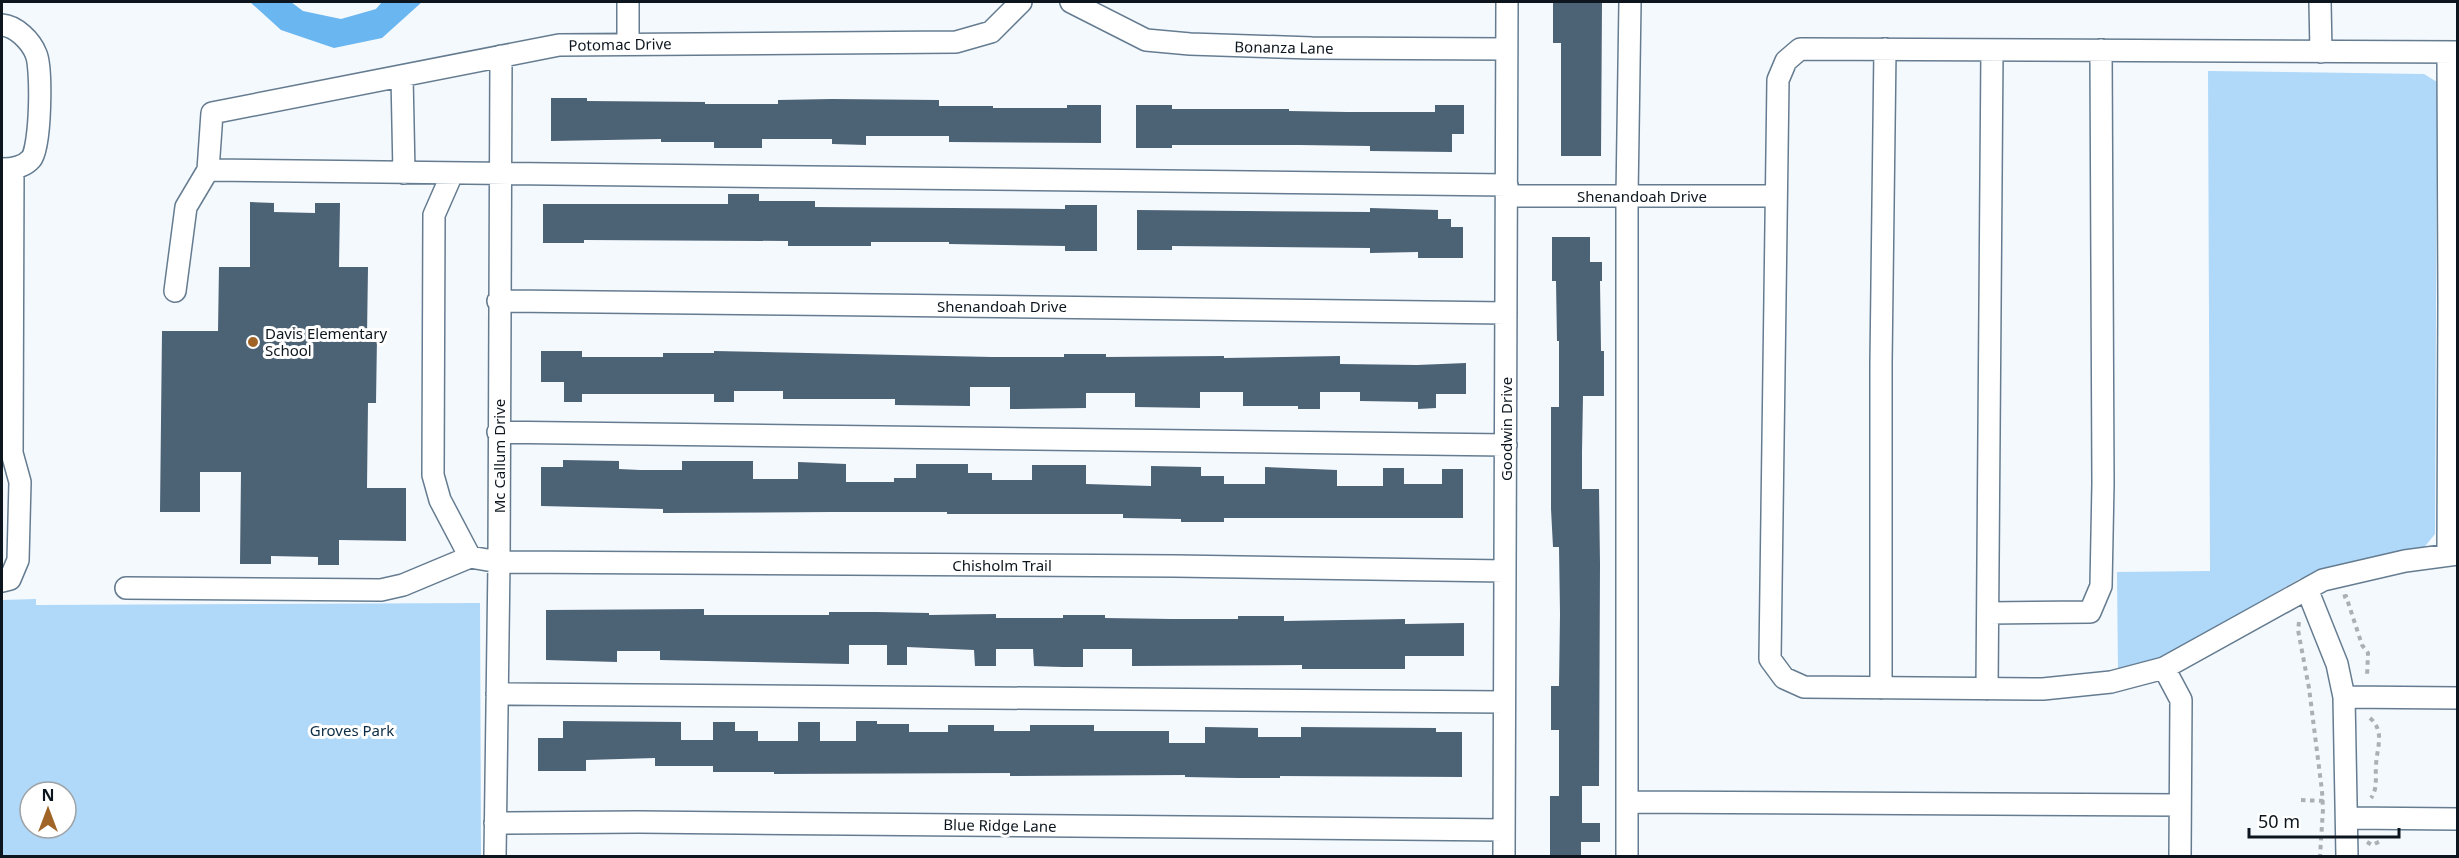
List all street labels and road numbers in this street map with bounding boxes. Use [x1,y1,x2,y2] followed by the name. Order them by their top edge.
[568,33,672,55] street label: Potomac Drive
[1234,36,1334,58] street label: Bonanza Lane
[1577,186,1707,206] street label: Shenandoah Drive
[937,296,1067,316] street label: Shenandoah Drive
[1496,377,1516,481] street label: Goodwin Drive
[489,399,509,513] street label: Mc Callum Drive
[952,555,1052,575] street label: Chisholm Trail
[943,814,1057,836] street label: Blue Ridge Lane

